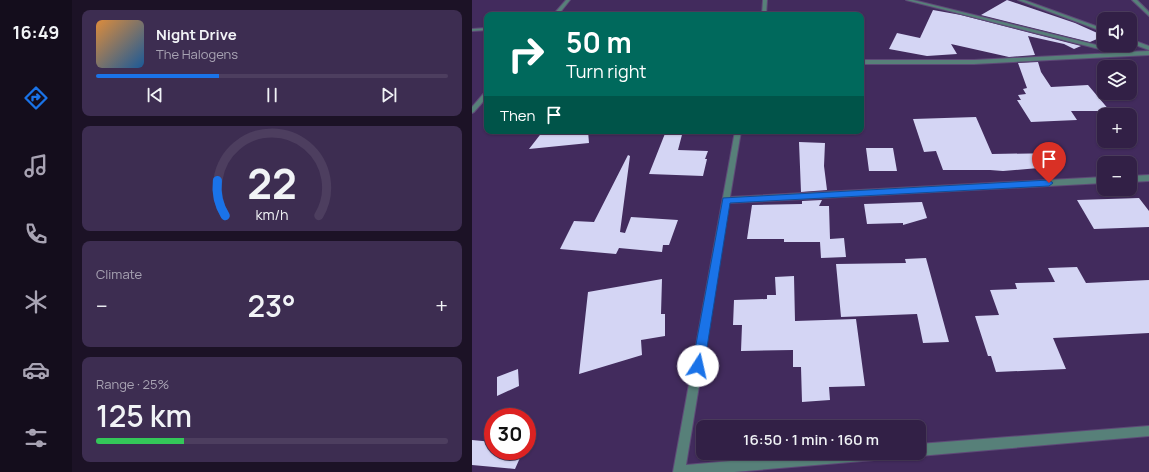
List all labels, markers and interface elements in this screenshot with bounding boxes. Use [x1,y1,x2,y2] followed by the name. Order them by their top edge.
[1097,12,1137,196] map controls
[1097,12,1137,52] button: sound
[13,20,59,44] text: 16:49
[566,23,632,61] text: 50 m
[156,24,237,45] text: Night Drive
[500,28,552,80] icon: right
[156,45,238,63] text: The Halogens
[566,59,647,83] text: Turn right
[1097,60,1137,100] button: layers
[22,84,50,112] icon: directions
[144,84,166,106] icon: previous
[261,84,283,106] icon: pause
[378,84,400,106] icon: next
[543,104,565,126] icon: arrive
[500,105,535,126] text: Then
[1097,108,1137,148] button: +
[1032,142,1066,183] pin
[1038,148,1060,170] icon: arrive
[22,152,50,180] icon: music
[247,155,297,211] text: 22
[1097,156,1137,196] button: −
[255,205,289,224] text: km/h
[22,220,50,248] icon: phone
[96,265,142,283] text: Climate
[247,285,296,326] text: 23°
[22,288,50,316] icon: climate
[96,291,108,321] text: −
[435,291,448,321] text: +
[677,345,719,387] position arrow
[22,356,50,384] icon: car
[96,375,169,393] text: Range · 25%
[96,395,192,436] text: 125 km
[484,408,536,460] speed limit sign: 30
[22,424,50,452] icon: filters
[743,429,879,450] text: 16:50 · 1 min · 160 m

